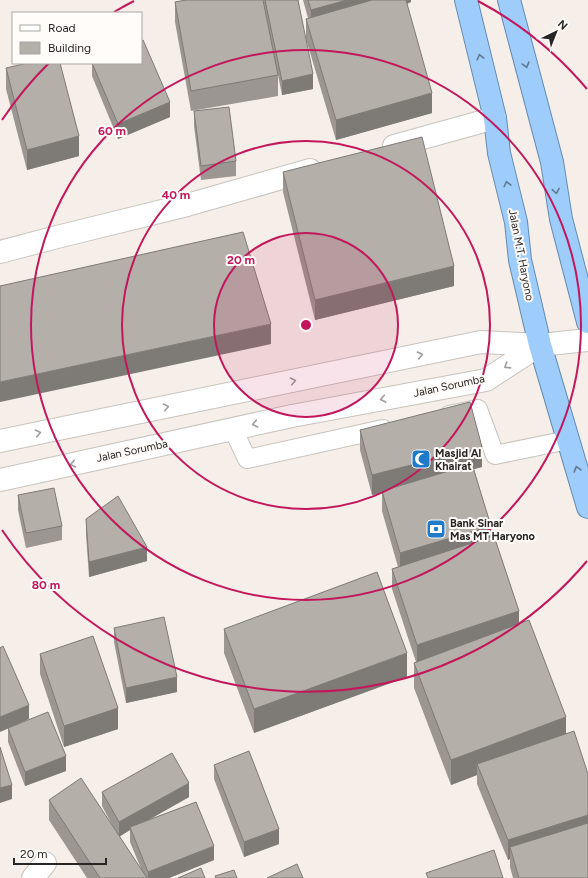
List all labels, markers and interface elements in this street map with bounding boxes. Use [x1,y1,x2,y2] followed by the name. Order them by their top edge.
[12,12,142,64] legend
[536,12,576,52] north arrow
[555,17,570,33] text: N
[48,21,76,35] text: Road
[48,41,91,55] text: Building
[476,54,484,60] one-way arrow
[522,62,530,68] one-way arrow
[98,124,126,138] text: 60 m
[503,181,511,187] one-way arrow
[162,188,190,202] text: 40 m
[551,188,560,194] one-way arrow
[506,208,536,302] street label: Jalan M.T. Haryono
[227,253,255,267] text: 20 m
[299,318,313,332] centre of rings
[417,351,423,359] one-way arrow
[504,362,511,369] one-way arrow
[412,372,486,400] street label: Jalan Sorumba
[290,377,296,386] one-way arrow
[379,395,386,403] one-way arrow
[162,404,169,412] one-way arrow
[252,420,258,428] one-way arrow
[35,430,41,438] one-way arrow
[95,437,169,465] street label: Jalan Sorumba
[435,447,482,473] place label: Masjid Al Khairat
[410,448,432,470] mosque icon: Masjid Al Khairat
[70,459,76,467] one-way arrow
[573,466,582,473] one-way arrow
[450,517,536,543] place label: Bank Sinar Mas MT Haryono
[425,518,447,540] bank icon: Bank Sinar Mas MT Haryono
[32,578,60,592] text: 80 m
[14,840,106,866] scale bar
[20,847,48,861] text: 20 m

